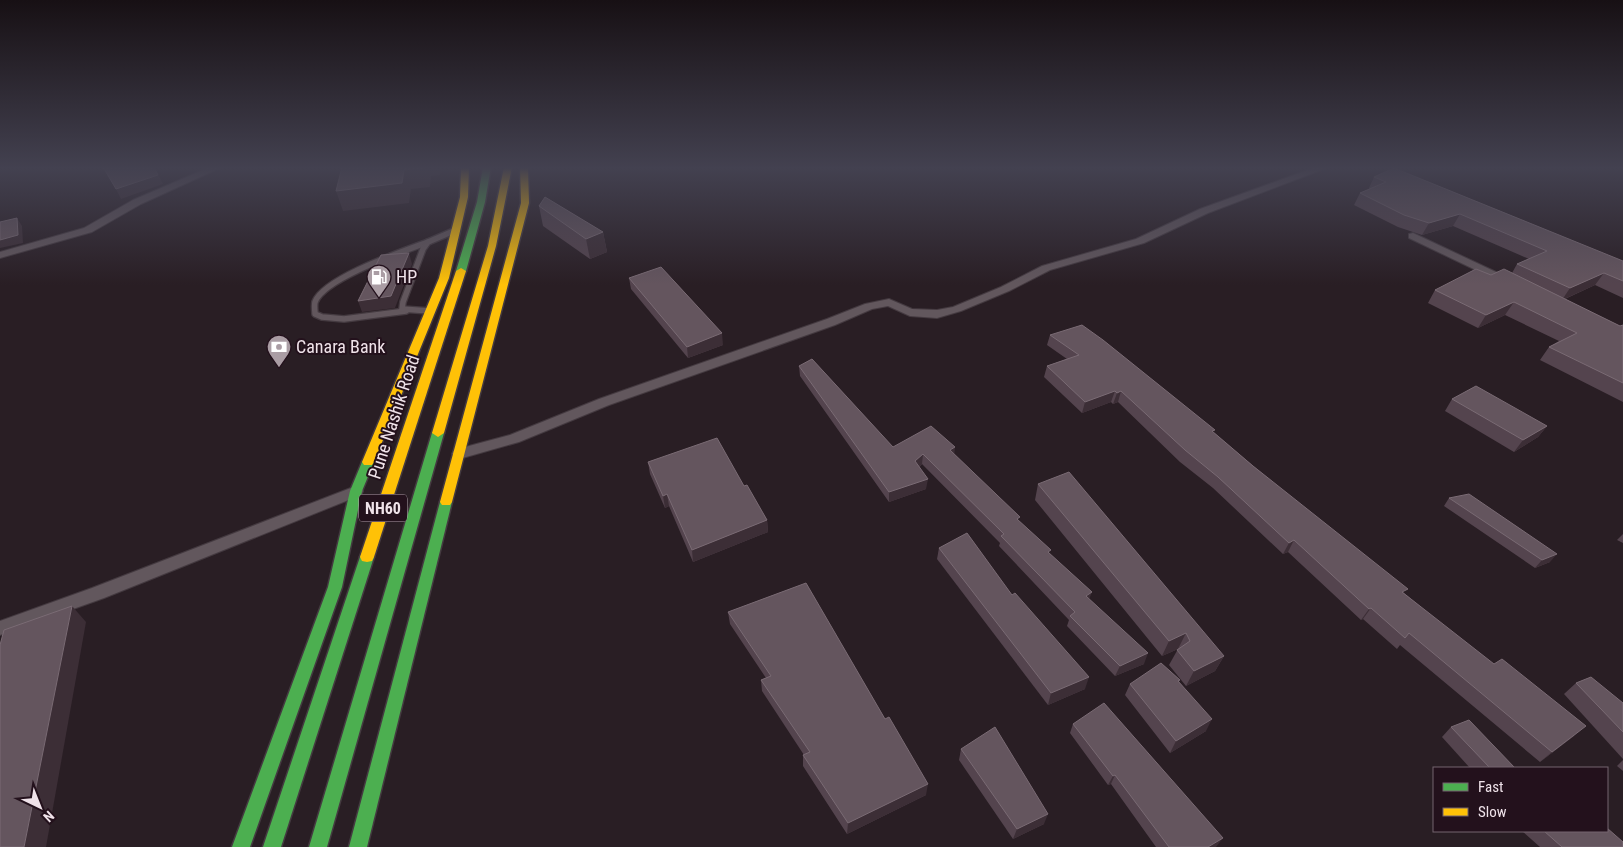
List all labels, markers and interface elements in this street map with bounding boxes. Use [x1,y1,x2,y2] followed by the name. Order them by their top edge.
[366,264,392,298] fuel station icon: HP
[396,266,417,287] place label: HP
[266,334,292,368] bank icon: Canara Bank
[296,336,385,357] place label: Canara Bank
[364,352,423,482] street label: Pune Nashik Road
[359,494,407,522] road number: NH60
[1433,767,1608,832] legend
[1478,778,1503,796] text: Fast
[15,782,65,832] north arrow
[1478,803,1507,821] text: Slow
[40,808,57,825] text: N

